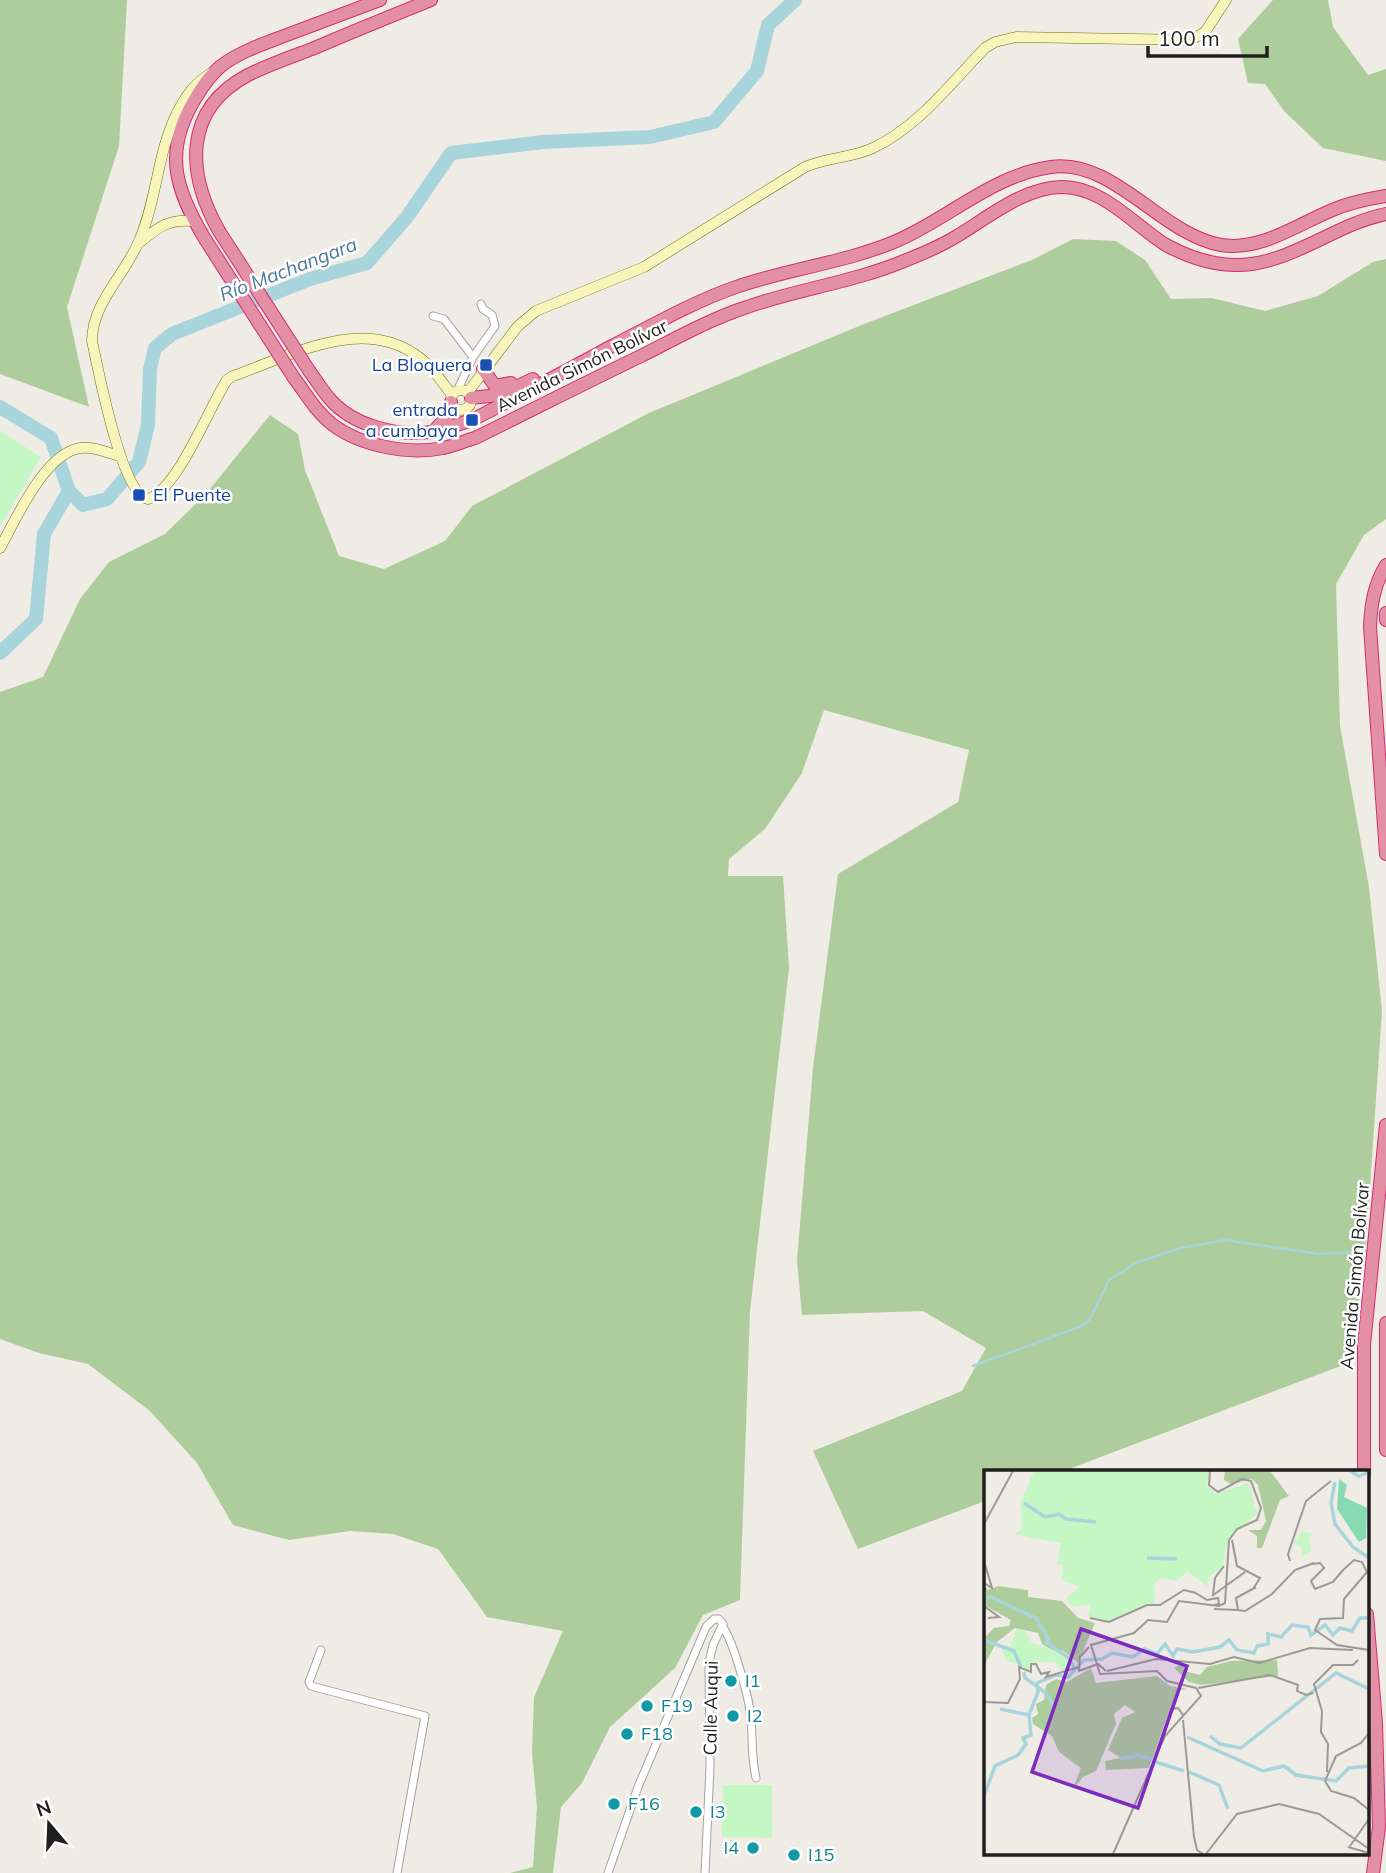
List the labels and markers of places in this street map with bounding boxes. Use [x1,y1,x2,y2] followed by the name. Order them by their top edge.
[372,353,472,376] place label: La Bloquera
[478,357,494,373] marker: La Bloquera
[366,398,458,442] place label: entrada a cumbaya
[464,412,480,428] marker: entrada a cumbaya
[153,483,231,506] place label: El Puente
[131,487,147,503] marker: El Puente
[745,1669,760,1692] place label: I1
[723,1673,739,1689] marker: I1
[661,1694,693,1717] place label: F19
[639,1698,655,1714] marker: F19
[747,1704,762,1727] place label: I2
[725,1708,741,1724] marker: I2
[641,1722,673,1745] place label: F18
[619,1726,635,1742] marker: F18
[628,1792,660,1815] place label: F16
[606,1796,622,1812] marker: F16
[710,1800,725,1823] place label: I3
[688,1804,704,1820] marker: I3
[724,1836,739,1859] place label: I4
[745,1840,761,1856] marker: I4
[808,1843,834,1866] place label: I15
[786,1847,802,1863] marker: I15

